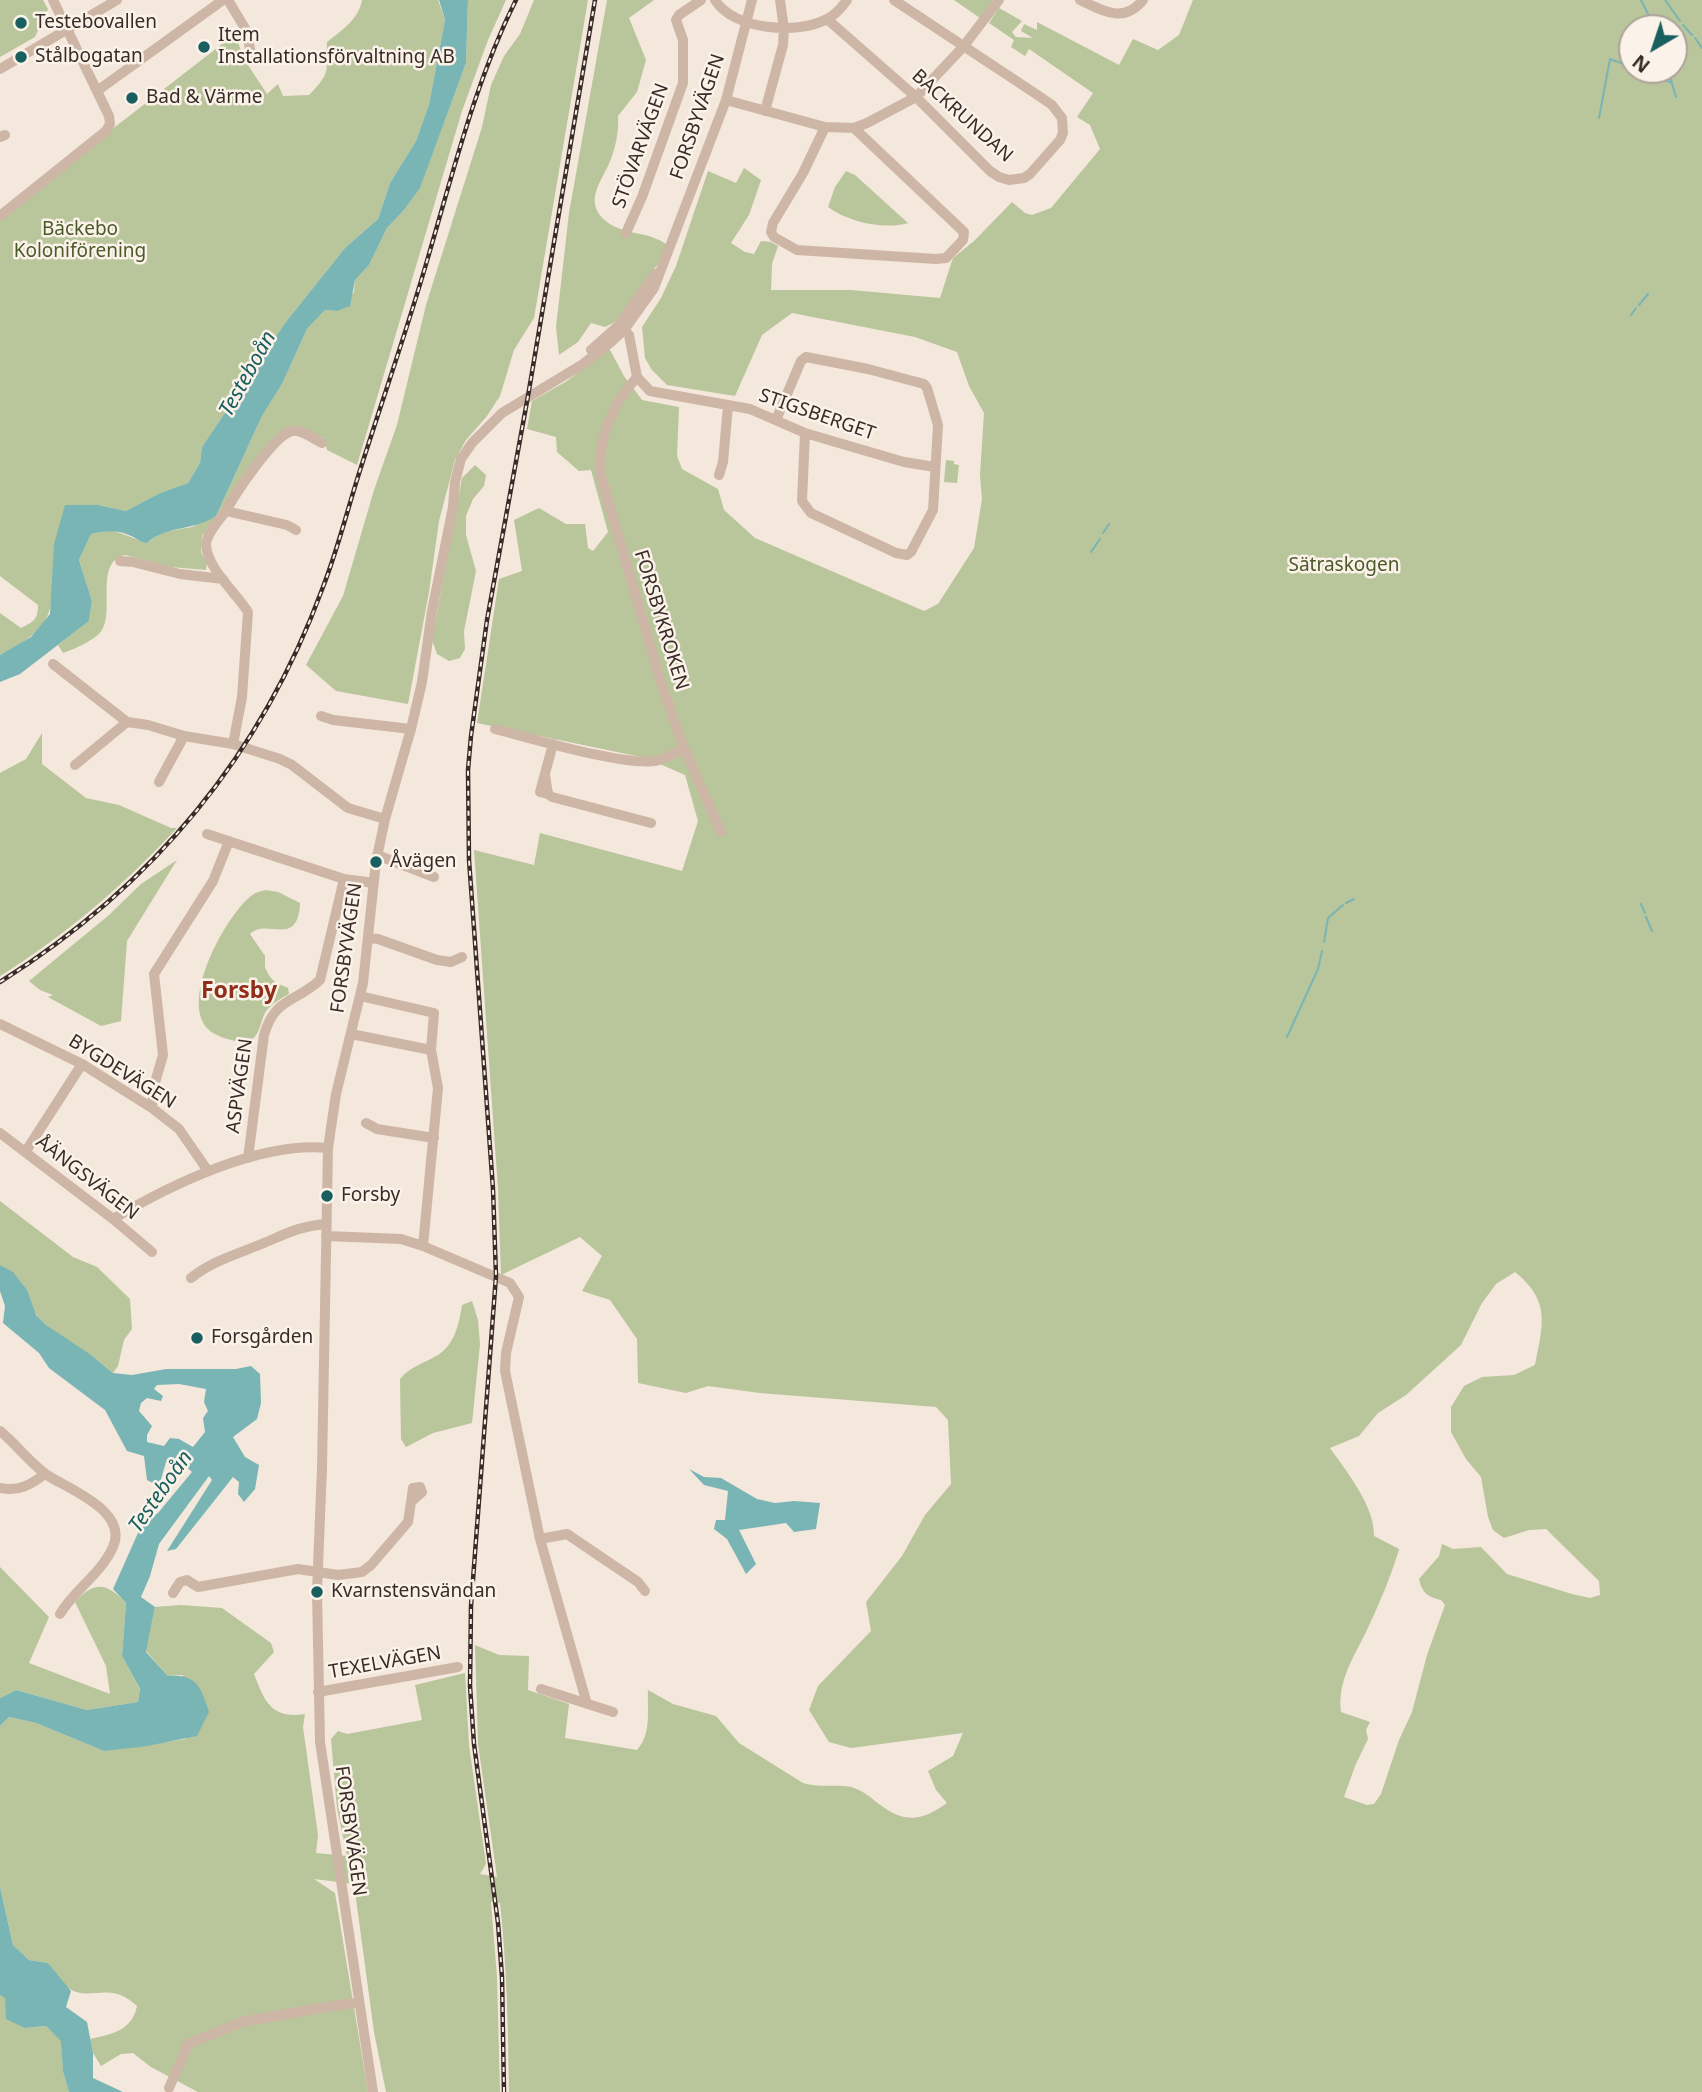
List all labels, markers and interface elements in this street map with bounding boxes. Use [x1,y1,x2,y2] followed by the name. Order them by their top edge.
[35,12,157,34] place label: Testebovallen
[1618,14,1688,84] north arrow
[13,15,29,31] marker: Testebovallen
[218,25,455,69] place label: Item Installationsförvaltning AB
[196,39,212,55] marker: Item Installationsförvaltning AB
[35,46,143,68] place label: Stålbogatan
[13,49,29,65] marker: Stålbogatan
[1627,49,1655,79] text: N
[666,51,730,183] street label: FORSBYVÄGEN
[907,65,1017,167] street label: BACKRUNDAN
[608,81,674,211] street label: STÖVARVÄGEN
[146,87,262,109] place label: Bad & Värme
[124,90,140,106] marker: Bad & Värme
[14,219,146,263] park label: Bäckebo Koloniförening
[214,327,282,421] water label: Testeboån
[756,384,878,446] street label: STIGSBERGET
[629,547,693,693] street label: FORSBYKROKEN
[1289,555,1399,577] park label: Sätraskogen
[390,851,457,873] place label: Åvägen
[368,854,384,870] marker: Åvägen
[327,881,367,1015] street label: FORSBYVÄGEN
[201,977,277,1005] district label: Forsby
[64,1030,180,1114] street label: BYGDEVÄGEN
[222,1037,258,1135] street label: ASPVÄGEN
[31,1131,143,1225] street label: ÅÄNGSVÄGEN
[341,1185,400,1207] place label: Forsby
[319,1188,335,1204] marker: Forsby
[211,1327,313,1349] place label: Forsgården
[189,1330,205,1346] marker: Forsgården
[124,1446,198,1538] water label: Testeboån
[331,1581,496,1603] place label: Kvarnstensvändan
[309,1584,325,1600] marker: Kvarnstensvändan
[327,1642,443,1684] street label: TEXELVÄGEN
[330,1764,370,1898] street label: FORSBYVÄGEN

